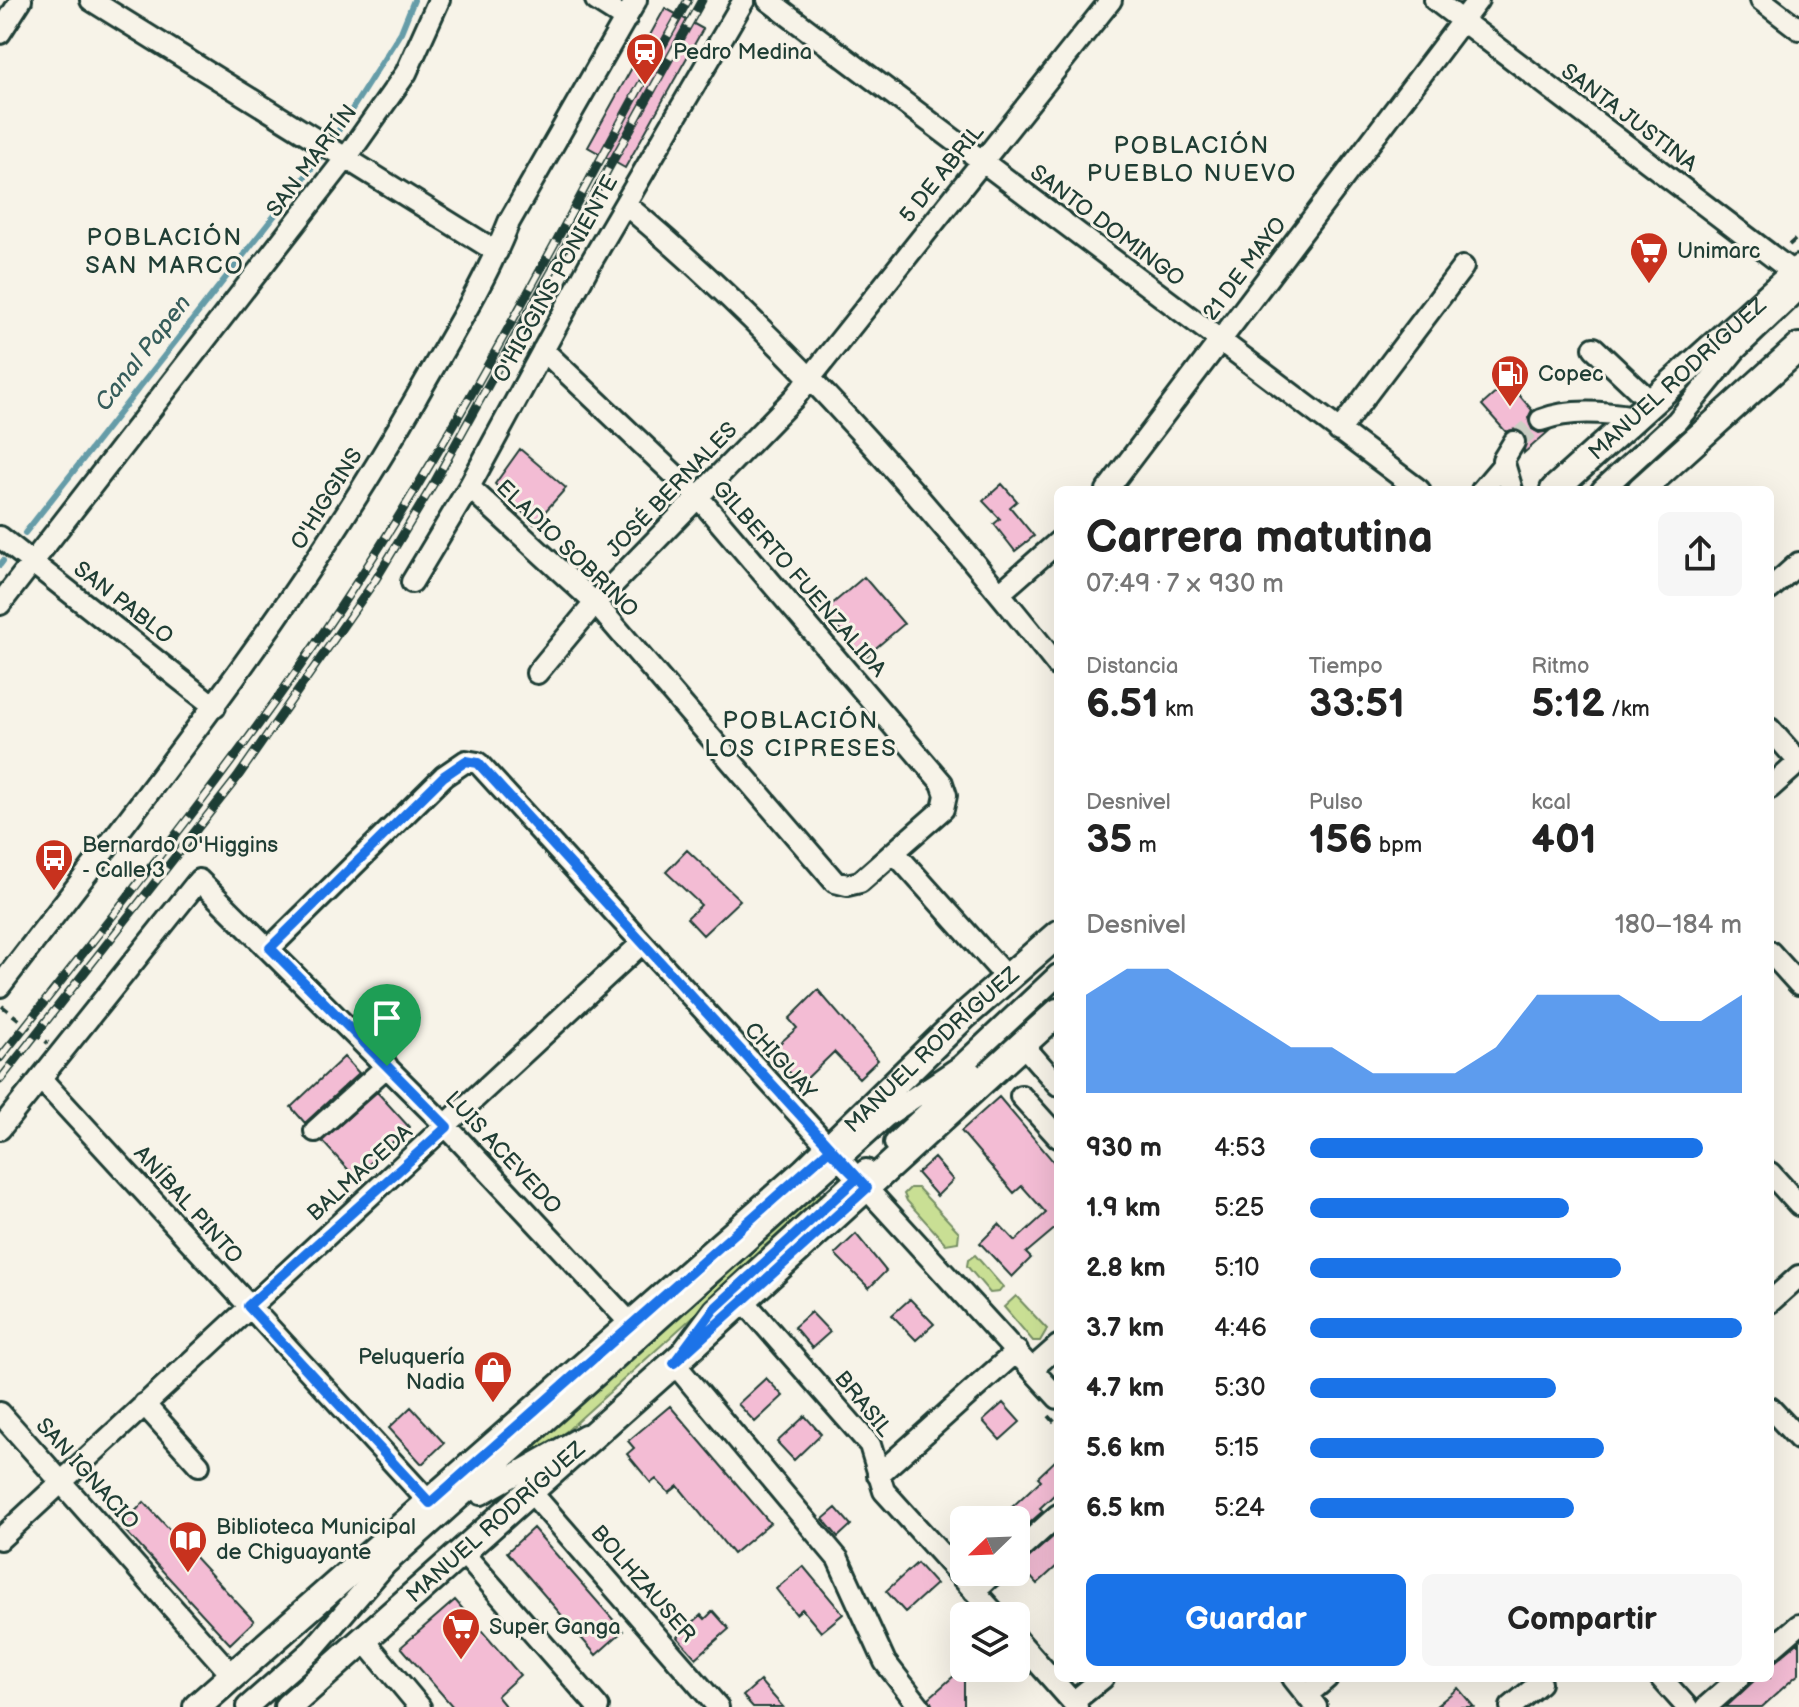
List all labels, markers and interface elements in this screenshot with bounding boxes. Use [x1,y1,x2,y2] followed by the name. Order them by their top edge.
[624,31,666,86] station icon: Pedro Medina
[673,39,812,66] place label: Pedro Medina
[1556,58,1703,178] street label: SANTA JUSTINA
[260,99,363,223] street label: SAN MARTÍN
[894,119,990,229] street label: 5 DE ABRIL
[1087,130,1297,188] district label: POBLACIÓN PUEBLO NUEVO
[1025,159,1189,293] street label: SANTO DOMINGO
[488,171,624,387] street label: O'HIGGINS PONIENTE
[1197,212,1293,326] street label: 21 DE MAYO
[85,222,245,280] district label: POBLACIÓN SAN MARCO
[1628,230,1670,285] supermarket icon: Unimarc
[1677,238,1761,265] place label: Unimarc
[89,289,197,417] water label: Canal Papen
[1583,291,1772,466] street label: MANUEL RODRÍGUEZ
[1489,353,1531,408] fuel station icon: Copec
[1538,361,1604,388] place label: Copec
[600,416,743,563] street label: JOSÉ BERNALES
[285,443,369,555] street label: O'HIGGINS
[490,474,644,624] street label: ELADIO SOBRINO
[706,475,892,683] street label: GILBERTO FUENZALIDA
[1086,512,1433,565] text: Carrera matutina
[1658,512,1742,596] button: share
[68,556,178,650] street label: SAN PABLO
[1086,569,1284,600] text: 07:49 · 7 × 930 m
[1086,653,1178,680] text: Distancia
[1309,653,1383,680] text: Tiempo
[1531,653,1590,680] text: Ritmo
[1086,680,1159,728] text: 6.51
[1309,680,1405,728] text: 33:51
[1531,680,1605,728] text: 5:12
[1159,696,1194,723] text: km
[1605,696,1650,723] text: /km
[704,705,898,763] district label: POBLACIÓN LOS CIPRESES
[1086,789,1171,816] text: Desnivel
[1309,789,1363,816] text: Pulso
[1531,789,1571,816] text: kcal
[1086,816,1132,864] text: 35
[1309,816,1373,864] text: 156
[1531,816,1597,864] text: 401
[82,832,278,884] place label: Bernardo O'Higgins - Calle 3
[1132,832,1157,859] text: m
[1373,832,1422,859] text: bpm
[33,837,75,892] bus stop icon: Bernardo O'Higgins - Calle 3
[1086,910,1186,941] text: Desnivel
[1615,910,1742,941] text: 180–184 m
[839,961,1025,1138] street label: MANUEL RODRÍGUEZ
[353,984,421,1066] pin
[365,996,409,1040] icon: arrive
[738,1017,822,1105] street label: CHIGUAY
[439,1086,567,1220] street label: LUIS ACEVEDO
[302,1118,418,1227] street label: BALMACEDA
[1086,1133,1162,1164] text: 930 m
[1214,1133,1266,1164] text: 4:53
[128,1140,249,1270] street label: ANÍBAL PINTO
[1086,1193,1161,1224] text: 1.9 km
[1214,1193,1264,1224] text: 5:25
[1086,1253,1166,1284] text: 2.8 km
[1214,1253,1260,1284] text: 5:10
[1086,1313,1164,1344] text: 3.7 km
[1214,1313,1267,1344] text: 4:46
[358,1344,465,1396] place label: Peluquería Nadia
[472,1349,514,1404] shop icon: Peluquería Nadia
[828,1366,898,1443] street label: BRASIL
[1086,1373,1164,1404] text: 4.7 km
[1214,1373,1265,1404] text: 5:30
[30,1413,144,1535] street label: SAN IGNACIO
[1086,1433,1165,1464] text: 5.6 km
[1214,1433,1259,1464] text: 5:15
[401,1435,591,1609] street label: MANUEL RODRÍGUEZ
[1086,1493,1165,1524] text: 6.5 km
[1214,1493,1265,1524] text: 5:24
[950,1506,1030,1586] north arrow
[950,1506,1030,1682] map controls
[216,1514,416,1566] place label: Biblioteca Municipal de Chiguayante
[167,1519,209,1574] library icon: Biblioteca Municipal de Chiguayante
[585,1520,701,1648] street label: BOLHZAUSER
[1086,1574,1406,1666] button: Guardar
[1422,1574,1742,1666] button: Compartir
[950,1602,1030,1682] button: layers
[440,1606,482,1661] supermarket icon: Super Ganga
[489,1614,621,1641] place label: Super Ganga

